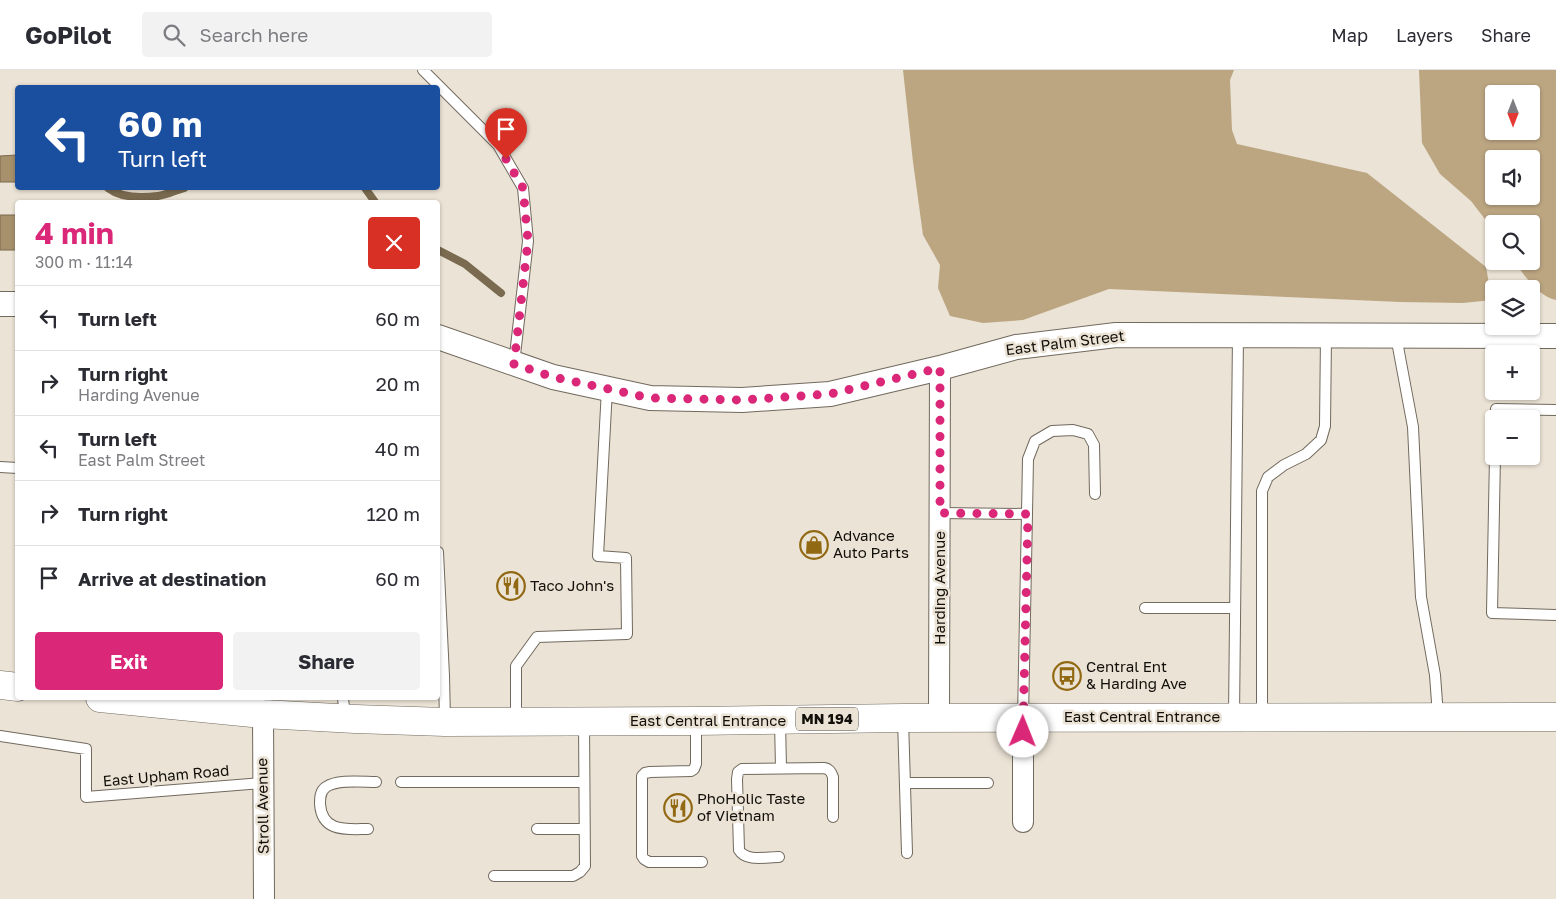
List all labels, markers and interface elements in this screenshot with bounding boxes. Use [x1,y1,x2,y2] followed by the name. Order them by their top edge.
[142,12,492,57] search box
[25,20,112,49] text: GoPilot
[160,21,188,49] icon: search
[200,23,308,46] text: Search here
[1331,24,1368,46] text: Map
[1396,24,1453,46] text: Layers
[1481,24,1531,46] text: Share
[1485,85,1540,140] north arrow
[1485,85,1540,465] map controls
[118,103,202,145] text: 60 m
[35,105,100,170] icon: left
[485,108,527,159] pin
[492,115,520,143] icon: arrive
[118,145,207,172] text: Turn left
[1485,150,1540,205] button: sound
[35,215,114,251] text: 4 min
[1485,215,1540,270] button: search
[368,217,420,269] button: close
[35,252,133,272] text: 300 m · 11:14
[1485,280,1540,335] button: layers
[35,304,63,332] icon: left
[78,307,157,330] text: Turn left
[375,307,420,330] text: 60 m
[1004,326,1125,358] street label: East Palm Street
[1485,345,1540,400] button: +
[78,362,168,385] text: Turn right
[35,369,63,397] icon: right
[376,372,420,395] text: 20 m
[78,385,200,405] text: Harding Avenue
[1485,410,1540,465] button: −
[78,427,157,450] text: Turn left
[35,434,63,462] icon: left
[375,437,420,460] text: 40 m
[78,450,206,470] text: East Palm Street
[35,499,63,527] icon: right
[78,502,168,525] text: Turn right
[366,502,420,525] text: 120 m
[833,526,909,561] place label: Advance Auto Parts
[799,530,829,560] shop icon: Advance Auto Parts
[930,531,948,645] street label: Harding Avenue
[35,564,63,592] icon: arrive
[78,567,266,590] text: Arrive at destination
[375,567,420,590] text: 60 m
[496,571,526,601] restaurant icon: Taco John's
[530,576,614,594] place label: Taco John's
[35,632,223,690] button: Exit
[233,632,420,690] button: Share
[1086,657,1187,692] place label: Central Ent & Harding Ave
[1052,661,1082,691] bus stop icon: Central Ent & Harding Ave
[996,705,1048,757] position arrow
[1064,707,1220,725] street label: East Central Entrance
[796,708,858,731] road number: MN 194
[630,711,786,729] street label: East Central Entrance
[252,757,272,854] street label: Stroll Avenue
[102,761,230,789] street label: East Upham Road
[697,789,806,824] place label: PhoHolic Taste of Vietnam
[663,793,693,823] restaurant icon: PhoHolic Taste of Vietnam

